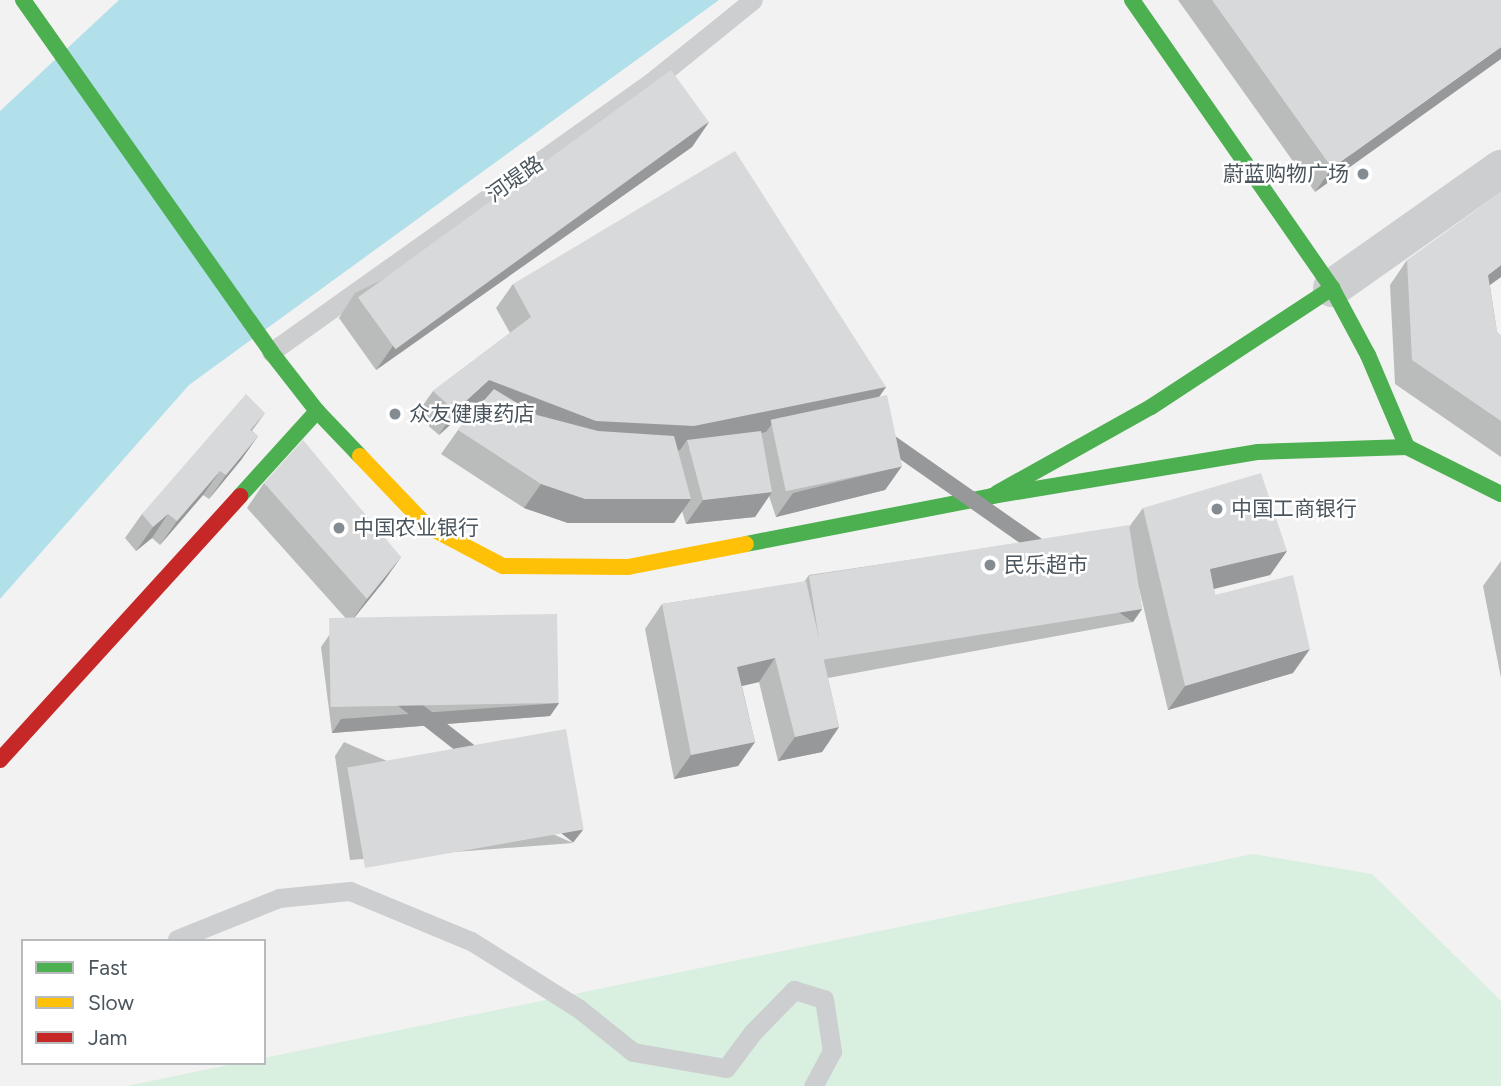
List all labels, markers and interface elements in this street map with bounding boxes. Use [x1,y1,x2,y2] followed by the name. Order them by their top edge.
[482,151,548,207] street label: 河堤路
[1223,161,1349,187] place label: 蔚蓝购物广场
[1355,166,1371,182] marker: 蔚蓝购物广场
[409,401,535,427] place label: 众友健康药店
[387,406,403,422] marker: 众友健康药店
[1231,496,1357,522] place label: 中国工商银行
[1209,501,1225,517] marker: 中国工商银行
[353,515,479,541] place label: 中国农业银行
[331,520,347,536] marker: 中国农业银行
[1004,552,1088,578] place label: 民乐超市
[982,557,998,573] marker: 民乐超市
[21,939,266,1065] legend
[88,955,128,980] text: Fast
[88,990,134,1015] text: Slow
[88,1025,127,1050] text: Jam

